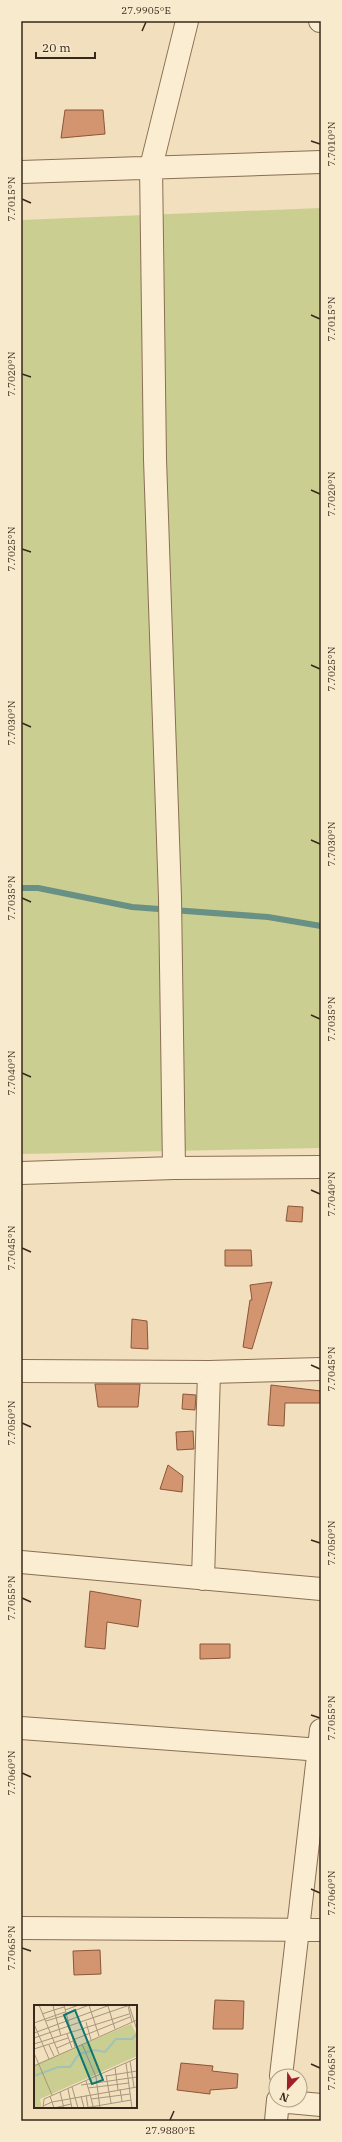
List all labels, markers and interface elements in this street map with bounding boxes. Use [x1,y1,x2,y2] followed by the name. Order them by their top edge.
[121,4,171,17] text: 27.9905°E
[36,34,95,60] scale bar
[42,40,71,55] text: 20 m
[325,121,338,167] text: 7.7010°N
[5,176,18,222] text: 7.7015°N
[325,296,338,342] text: 7.7015°N
[5,351,18,397] text: 7.7020°N
[325,471,338,517] text: 7.7020°N
[5,526,18,572] text: 7.7025°N
[325,646,338,692] text: 7.7025°N
[5,700,18,746] text: 7.7030°N
[325,821,338,867] text: 7.7030°N
[5,875,18,921] text: 7.7035°N
[325,996,338,1042] text: 7.7035°N
[5,1050,18,1096] text: 7.7040°N
[325,1171,338,1217] text: 7.7040°N
[5,1225,18,1271] text: 7.7045°N
[325,1346,338,1392] text: 7.7045°N
[5,1400,18,1446] text: 7.7050°N
[325,1520,338,1566] text: 7.7050°N
[5,1575,18,1621] text: 7.7055°N
[325,1695,338,1741] text: 7.7055°N
[5,1750,18,1796] text: 7.7060°N
[325,1870,338,1916] text: 7.7060°N
[5,1925,18,1971] text: 7.7065°N
[34,2005,137,2108] inset map
[325,2045,338,2091] text: 7.7065°N
[268,2068,308,2108] north arrow
[277,2089,291,2105] text: N
[145,2124,195,2137] text: 27.9880°E

